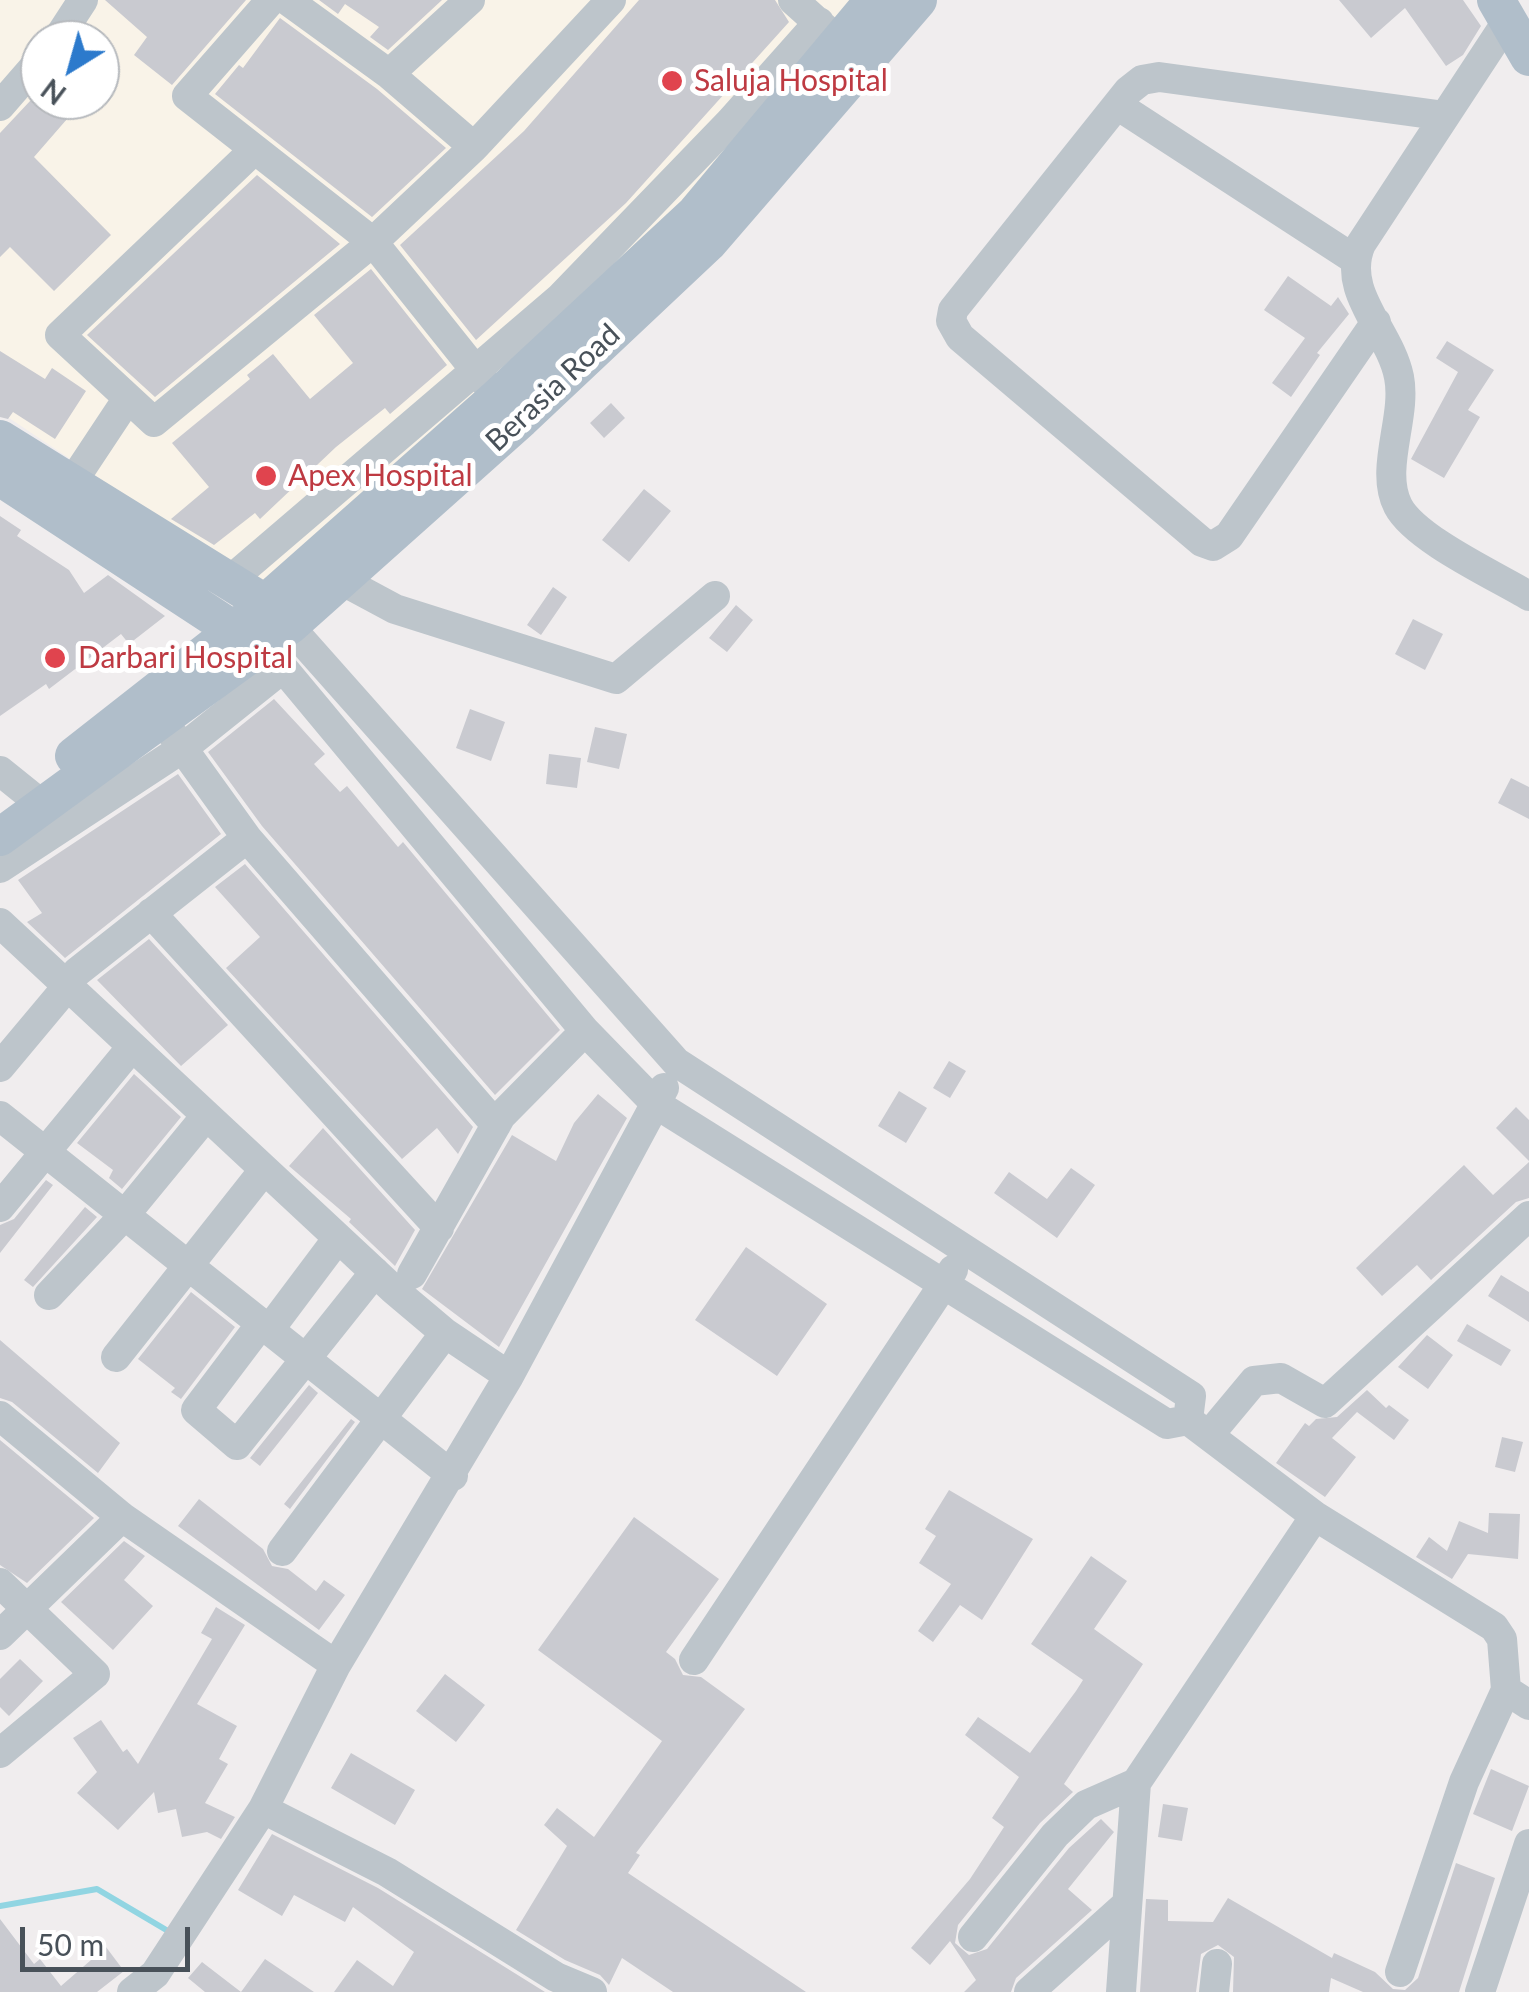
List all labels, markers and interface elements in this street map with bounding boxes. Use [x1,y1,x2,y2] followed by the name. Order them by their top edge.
[20,20,120,120] north arrow
[694,63,888,99] place label: Saluja Hospital
[659,68,685,94] marker: Saluja Hospital
[34,72,72,112] text: N
[479,317,627,459] street label: Berasia Road
[288,458,473,494] place label: Apex Hospital
[253,463,279,489] marker: Apex Hospital
[78,640,293,676] place label: Darbari Hospital
[42,645,68,671] marker: Darbari Hospital
[25,1907,195,1969] scale bar
[37,1926,104,1962] text: 50 m

